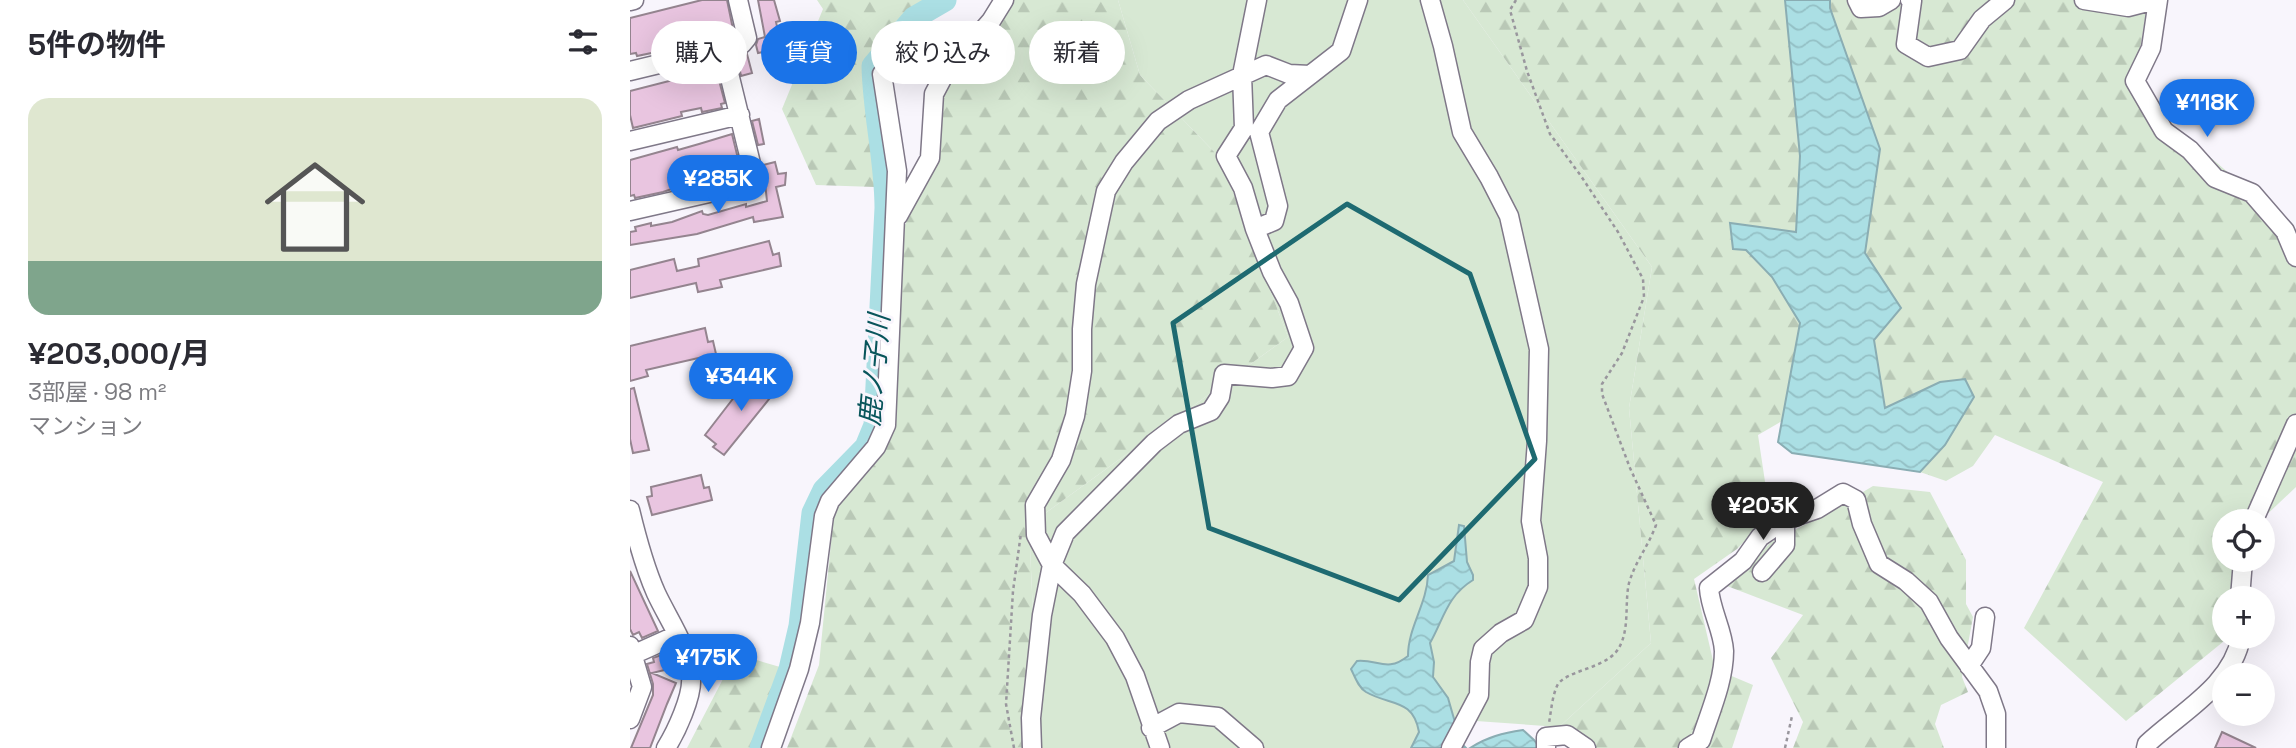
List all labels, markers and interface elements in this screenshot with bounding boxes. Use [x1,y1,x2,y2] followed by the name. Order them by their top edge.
[651,21,747,84] chip: 購入
[761,21,857,84] chip: 賃貸
[871,21,1015,84] chip: 絞り込み
[1029,21,1125,84] chip: 新着
[564,23,602,61] icon: filters
[28,25,166,64] text: 5件の物件
[2158,80,2256,139] pin: ¥118K
[2175,87,2239,117] text: ¥118K
[252,144,378,270] icon: home
[669,156,767,215] pin: ¥285K
[683,163,753,193] text: ¥285K
[851,310,897,427] water label: 鹿ノ子川
[28,334,211,373] text: ¥203,000/月
[692,354,790,413] pin: ¥344K
[705,361,777,391] text: ¥344K
[28,377,167,407] text: 3部屋 · 98 m²
[28,411,143,441] text: マンション
[1714,482,1812,542] pin: ¥203K
[1727,490,1799,520] text: ¥203K
[2212,509,2275,726] map controls
[2212,509,2275,572] button: locate
[2212,586,2275,649] button: +
[659,634,757,694] pin: ¥175K
[675,642,741,672] text: ¥175K
[2212,663,2275,726] button: −

